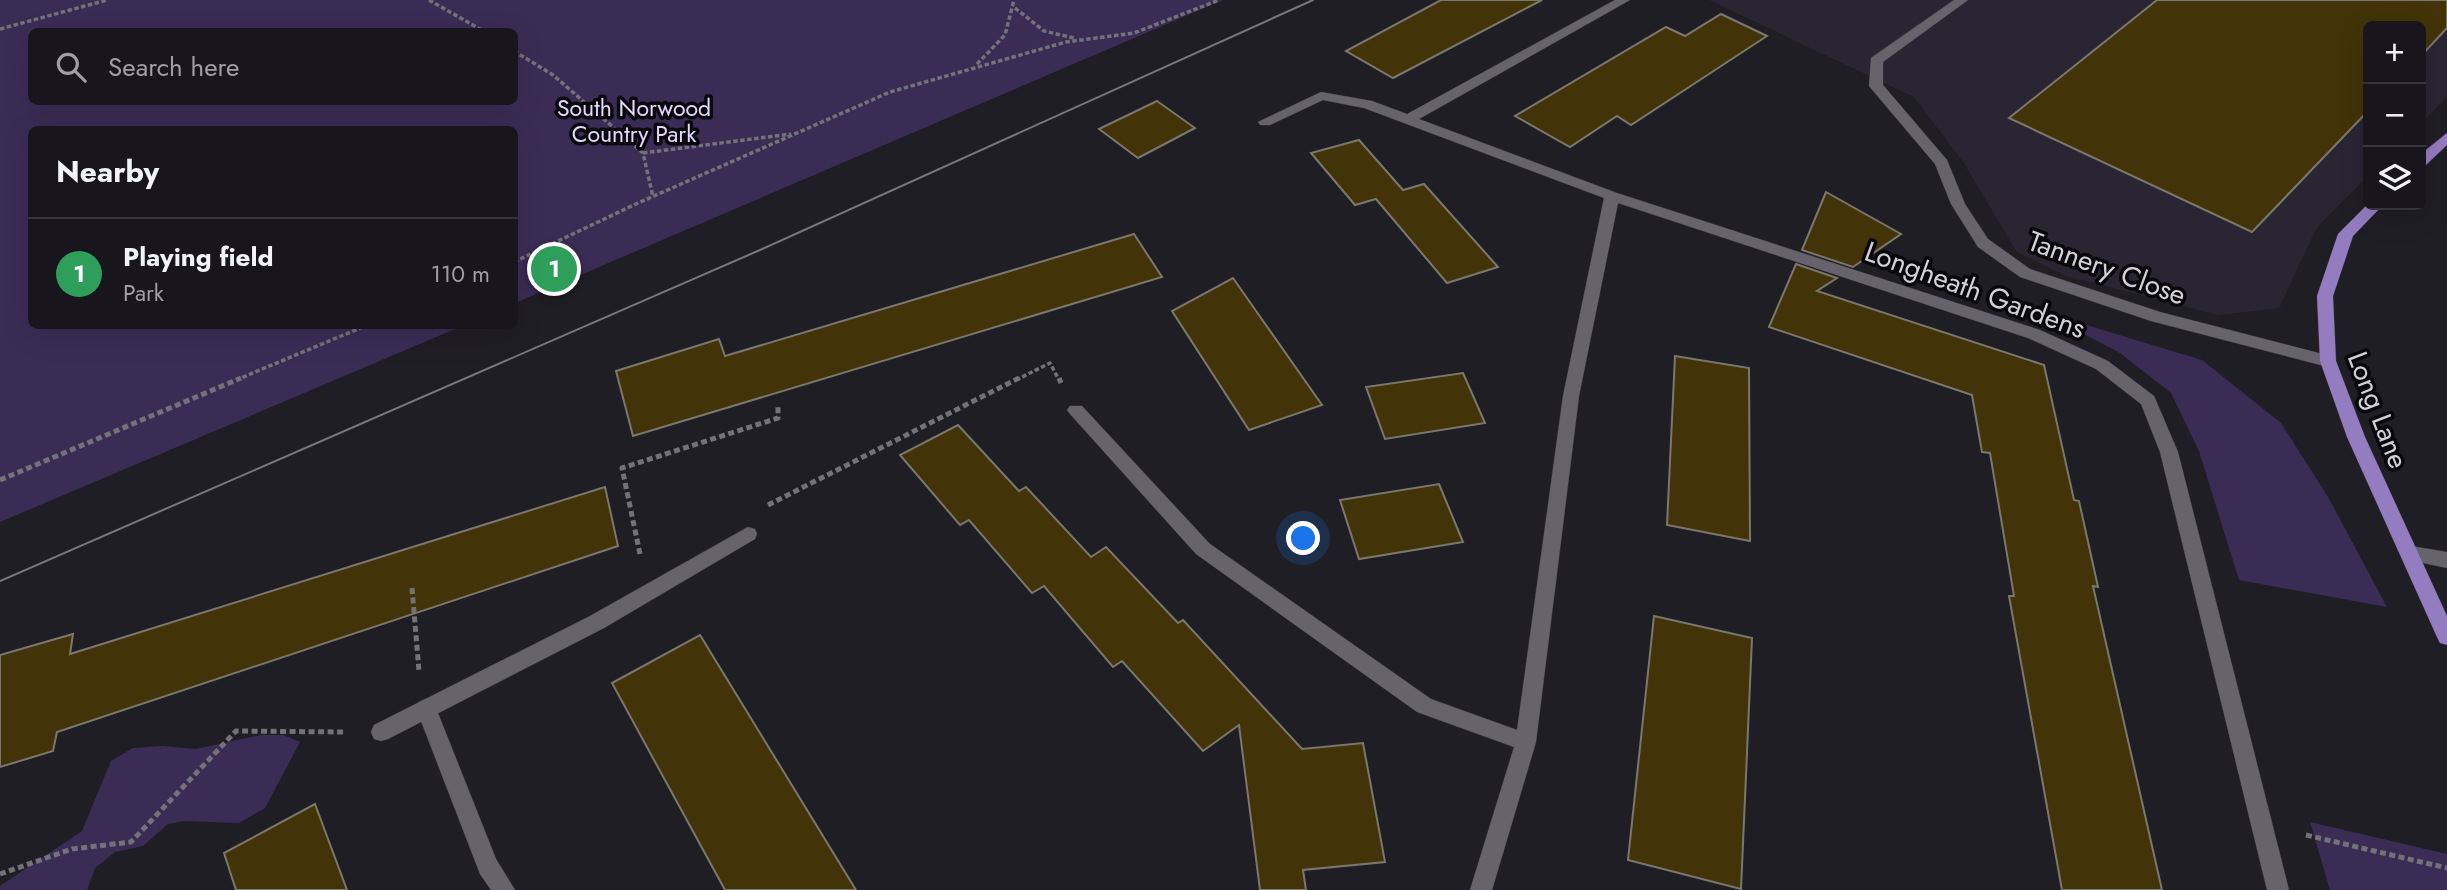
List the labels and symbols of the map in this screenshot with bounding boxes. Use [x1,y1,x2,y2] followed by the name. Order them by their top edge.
[557,91,711,151] park label: South Norwood Country Park
[2022,220,2192,316] street label: Tannery Close
[1859,231,2091,349] street label: Longheath Gardens
[531,243,577,295] pin: 1
[2337,346,2419,474] street label: Long Lane
[1286,521,1320,555] your location

